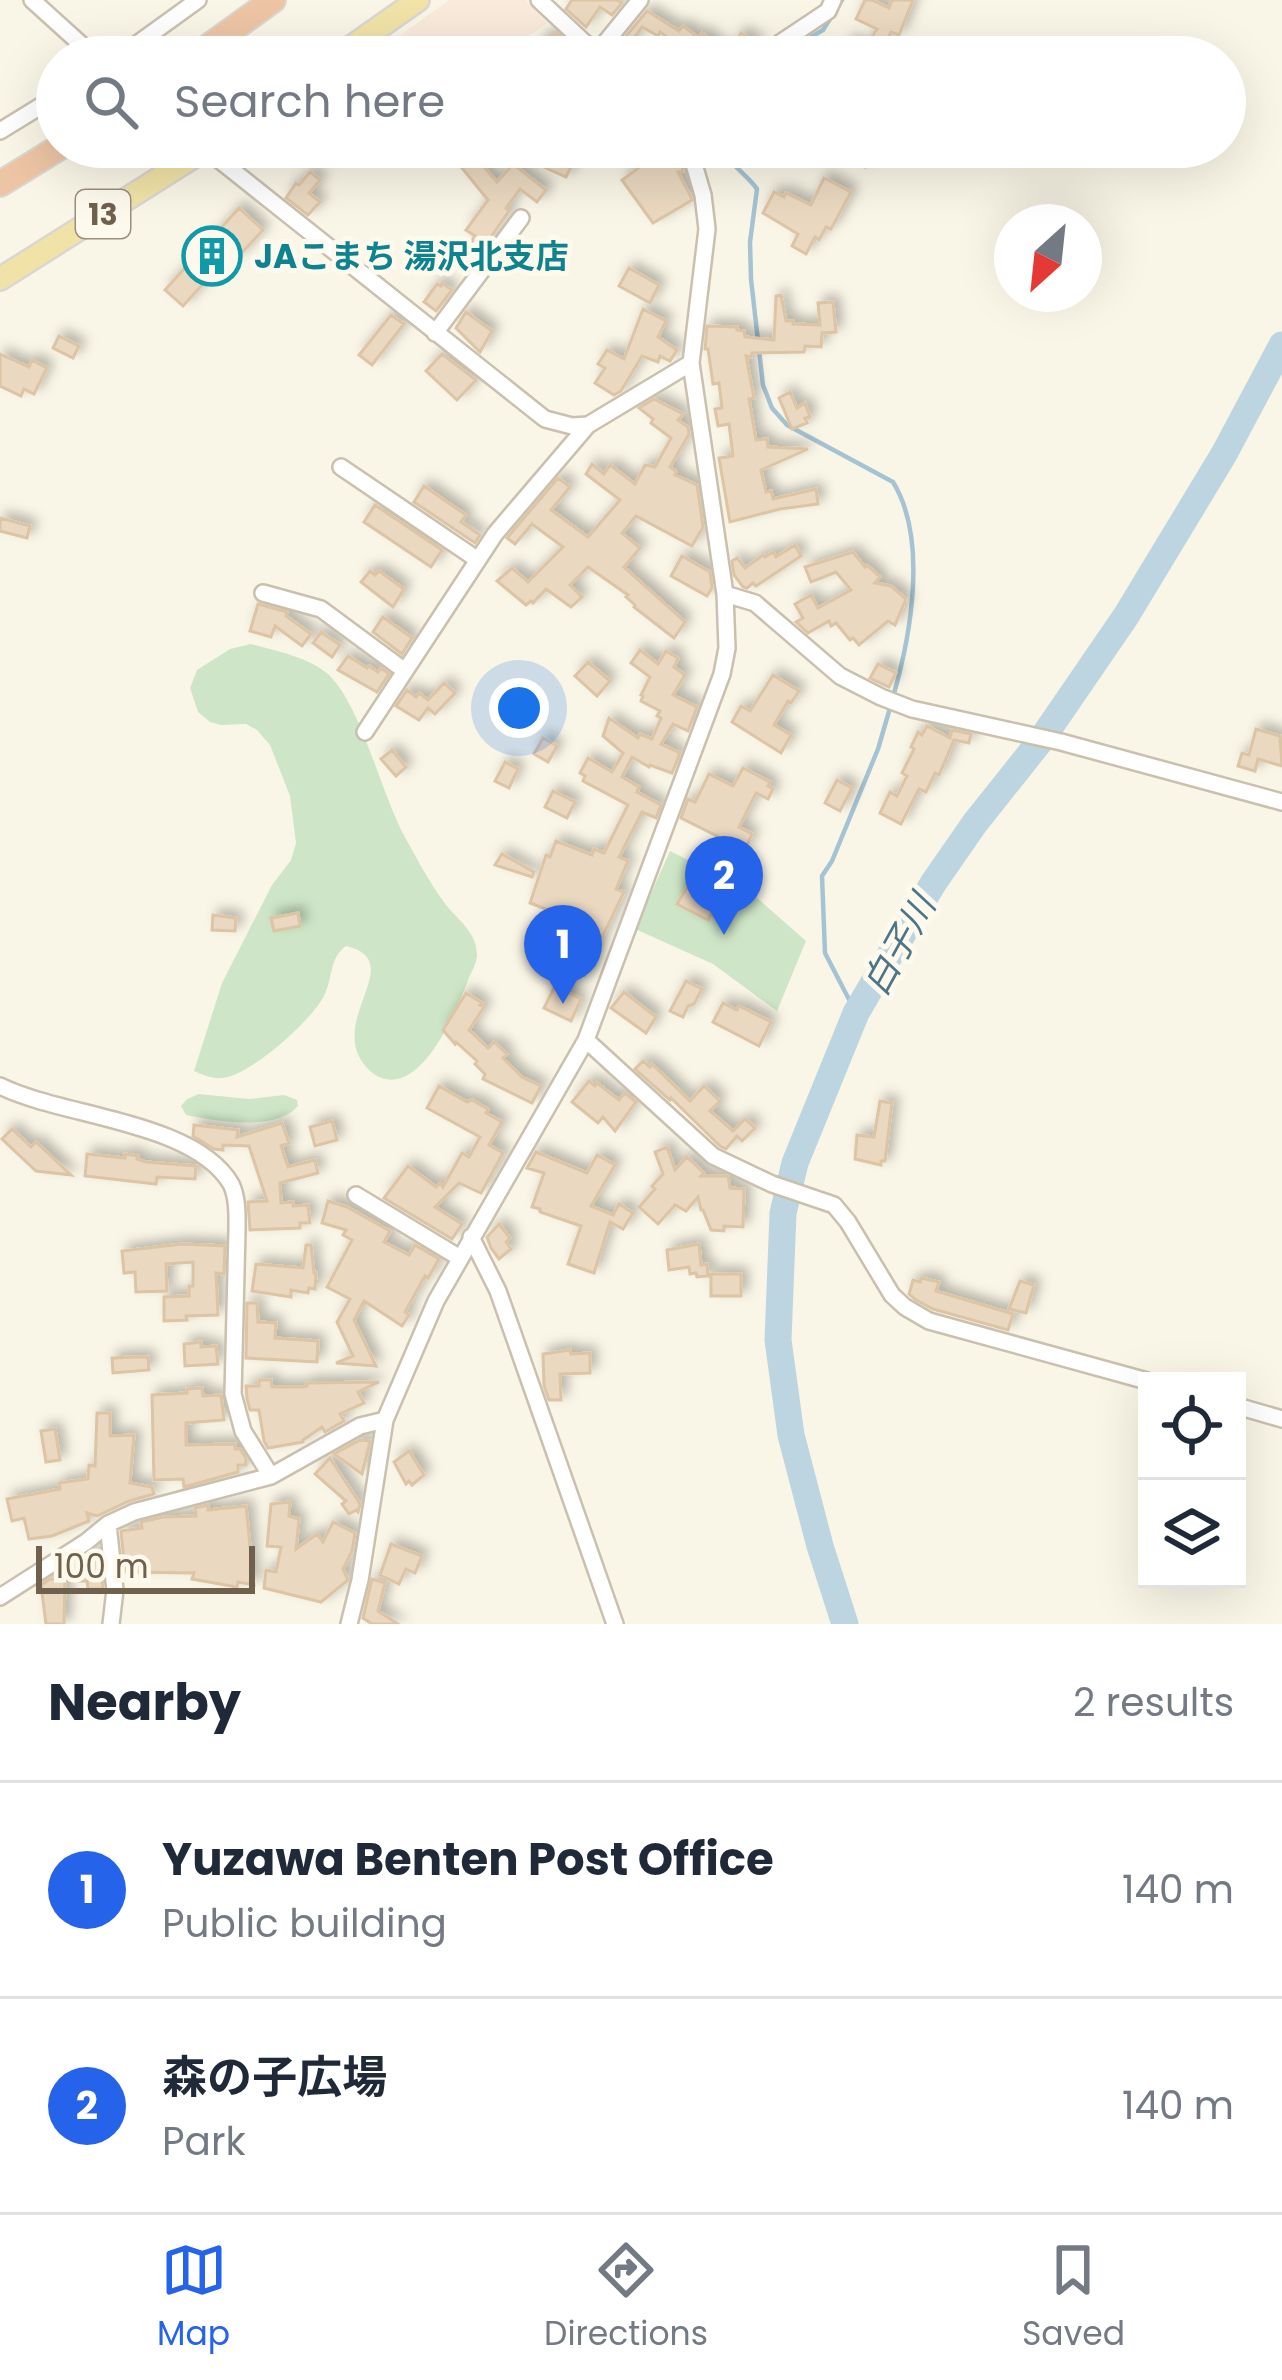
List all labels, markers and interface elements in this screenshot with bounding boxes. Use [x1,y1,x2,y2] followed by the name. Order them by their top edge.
[36,36,1246,168] search box
[78,69,144,135] icon: search
[174,70,445,133] text: Search here
[76,190,130,238] road number: 13
[994,204,1102,312] north arrow
[181,225,243,287] building icon: JAこまち 湯沢北支店
[254,233,568,280] place label: JAこまち 湯沢北支店
[489,678,549,738] your location
[685,836,763,935] pin: 2
[851,882,949,1005] water label: 白子川
[524,905,602,1004] pin: 1
[1138,1372,1246,1588] map controls
[1138,1372,1246,1480] button: locate
[1138,1480,1246,1588] button: layers
[36,1540,255,1593] scale bar
[54,1543,149,1590] text: 100 m
[48,1666,241,1738] text: Nearby
[1073,1675,1234,1730] text: 2 results
[162,1828,774,1891] text: Yuzawa Benten Post Office
[80,1862,94,1917] text: 1
[1122,1862,1234,1917] text: 140 m
[162,1896,447,1951] text: Public building
[162,2046,387,2109] text: 森の子広場
[76,2078,98,2133] text: 2
[1122,2078,1234,2133] text: 140 m
[162,2114,246,2169] text: Park
[157,2237,230,2359] tab: Map
[544,2237,708,2359] tab: Directions
[1022,2237,1125,2359] tab: Saved

